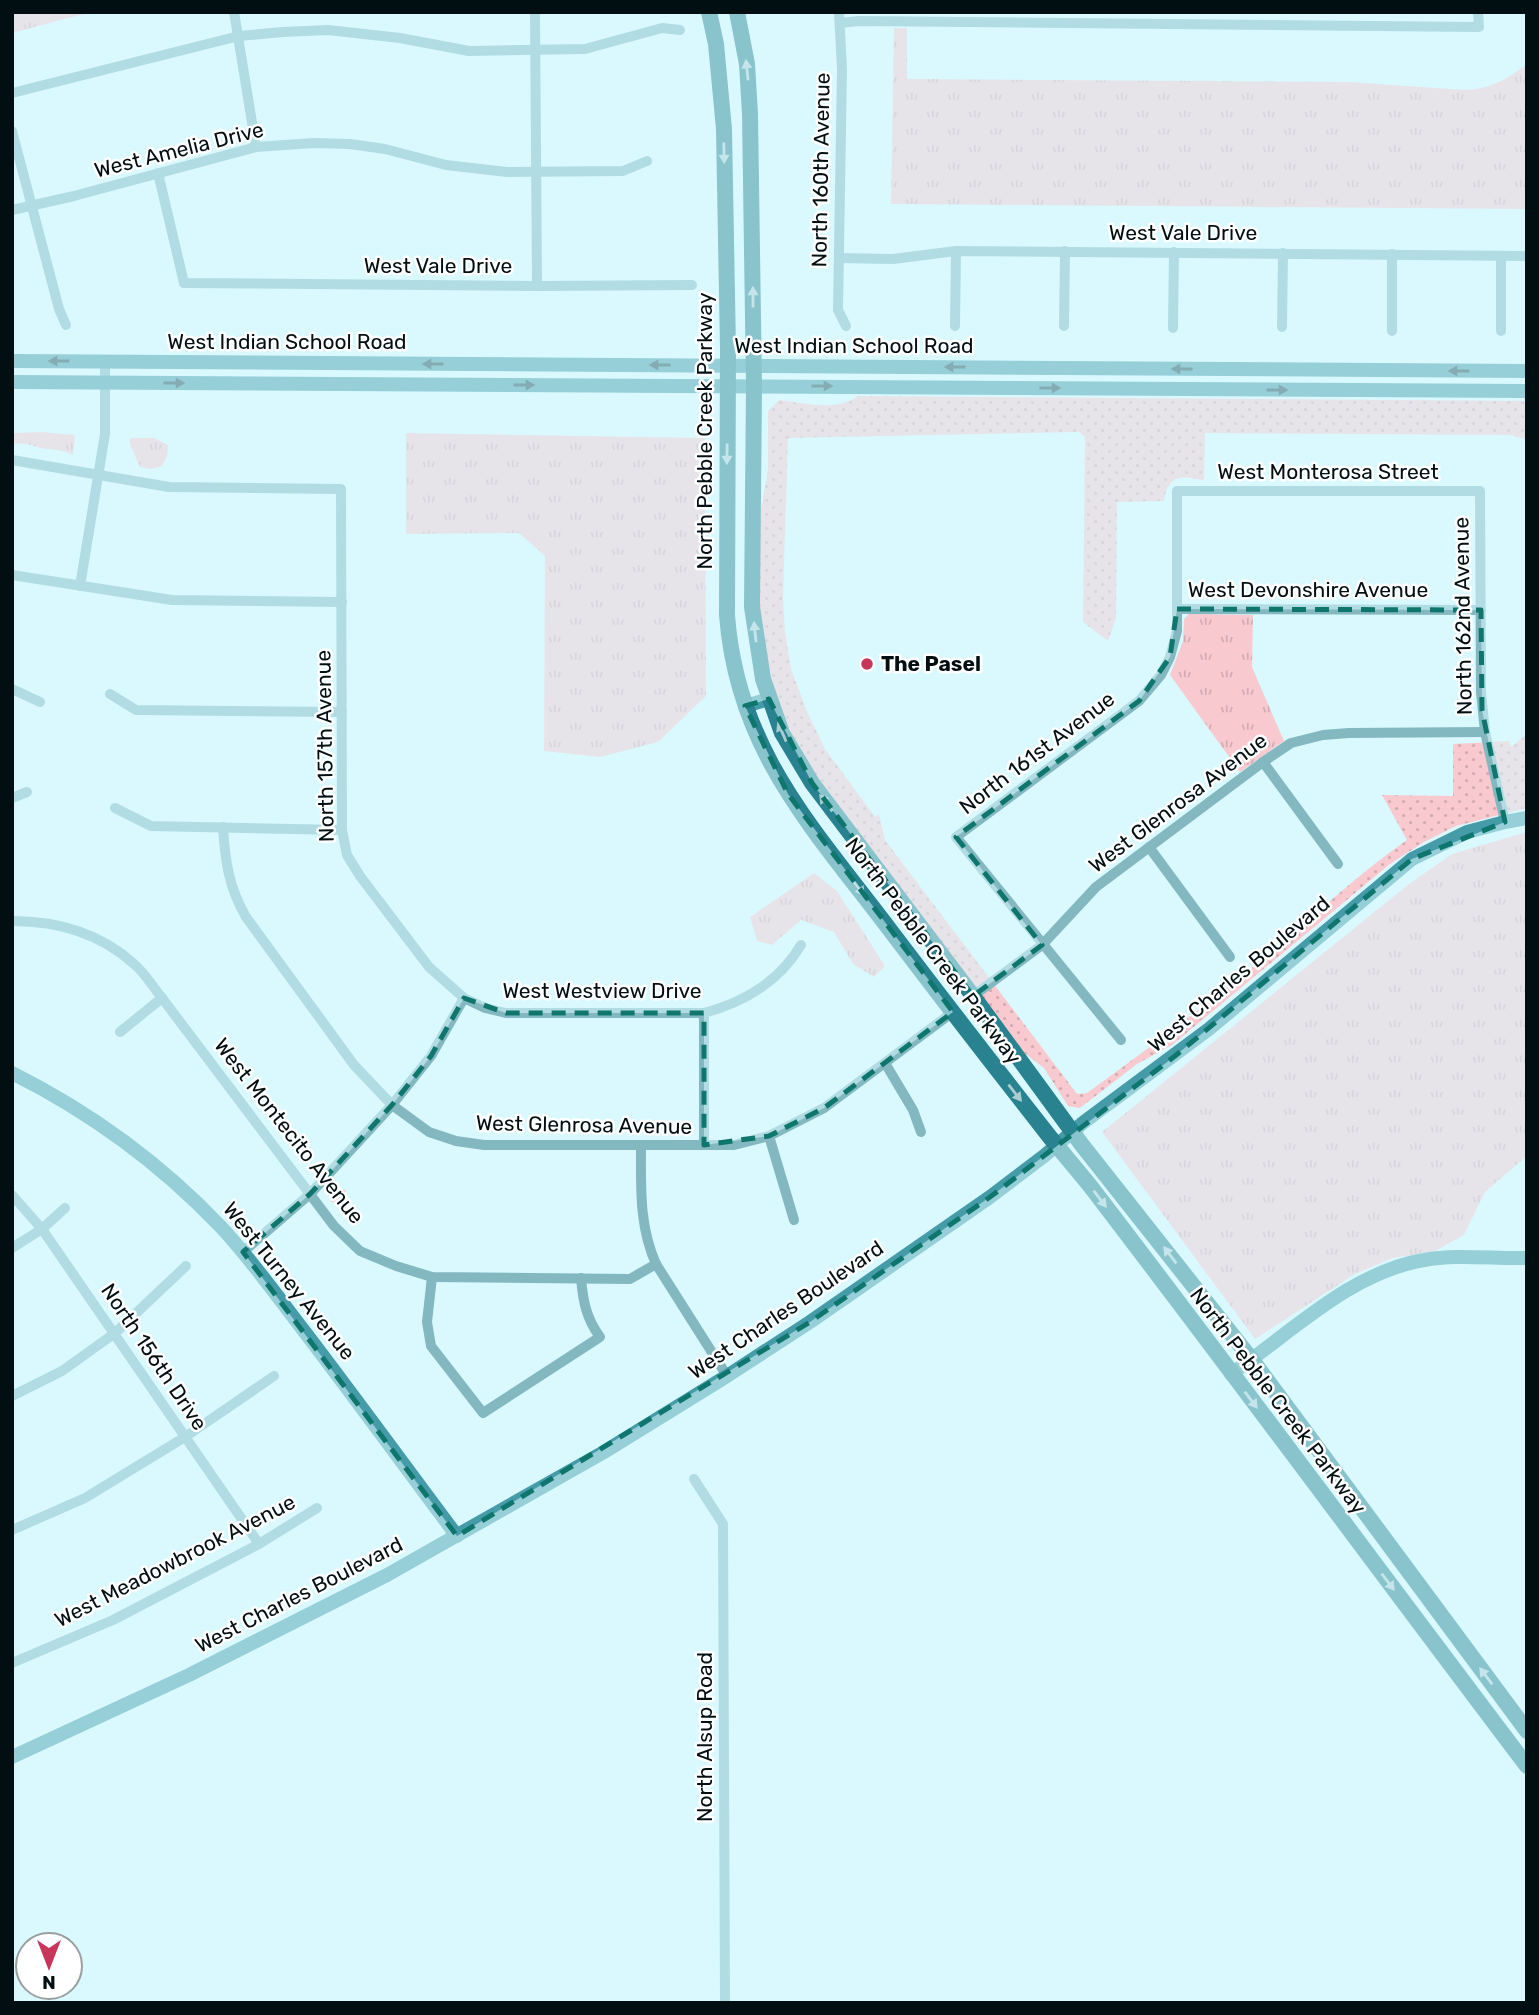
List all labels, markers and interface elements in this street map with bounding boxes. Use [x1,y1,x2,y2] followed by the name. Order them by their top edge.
[741,59,752,81] one-way arrow
[806,72,835,268] street label: North 160th Avenue
[92,116,266,183] street label: West Amelia Drive
[718,142,730,164] one-way arrow
[1109,220,1257,245] street label: West Vale Drive
[364,253,512,278] street label: West Vale Drive
[747,286,759,308] one-way arrow
[692,292,717,570] street label: North Pebble Creek Parkway
[167,329,407,354] street label: West Indian School Road
[734,333,974,358] street label: West Indian School Road
[47,355,69,367] one-way arrow
[421,358,443,370] one-way arrow
[649,359,671,371] one-way arrow
[943,361,965,373] one-way arrow
[1171,363,1193,375] one-way arrow
[1447,365,1469,377] one-way arrow
[163,377,185,389] one-way arrow
[513,380,535,391] one-way arrow
[812,381,834,392] one-way arrow
[1039,382,1061,394] one-way arrow
[1267,384,1289,395] one-way arrow
[721,444,733,466] one-way arrow
[1217,459,1439,484] street label: West Monterosa Street
[1448,517,1477,715] street label: North 162nd Avenue
[1188,577,1428,602] street label: West Devonshire Avenue
[749,621,760,643] one-way arrow
[310,650,339,842] street label: North 157th Avenue
[881,651,981,676] place label: The Pasel
[859,656,875,672] marker: The Pasel
[954,686,1119,819] street label: North 161st Avenue
[776,721,787,742] one-way arrow
[1084,728,1272,878] street label: West Glenrosa Avenue
[819,794,834,812] one-way arrow
[840,833,1027,1069] street label: North Pebble Creek Parkway
[850,878,865,896] one-way arrow
[1143,890,1335,1057] street label: West Charles Boulevard
[502,978,702,1003] street label: West Westview Drive
[209,1033,370,1228] street label: West Montecito Avenue
[1008,1083,1023,1101] one-way arrow
[476,1110,692,1139] street label: West Glenrosa Avenue
[1092,1189,1107,1207] one-way arrow
[218,1197,361,1365] street label: West Turney Avenue
[684,1235,888,1384] street label: West Charles Boulevard
[1163,1246,1177,1264] one-way arrow
[96,1279,213,1435] street label: North 156th Drive
[1185,1283,1372,1519] street label: North Pebble Creek Parkway
[1244,1391,1258,1409] one-way arrow
[50,1489,299,1632] street label: West Meadowbrook Avenue
[191,1531,407,1658] street label: West Charles Boulevard
[1380,1573,1394,1591] one-way arrow
[692,1652,717,1822] street label: North Alsup Road
[1479,1667,1493,1685] one-way arrow
[14,1931,84,2001] north arrow
[42,1971,56,1994] text: N

